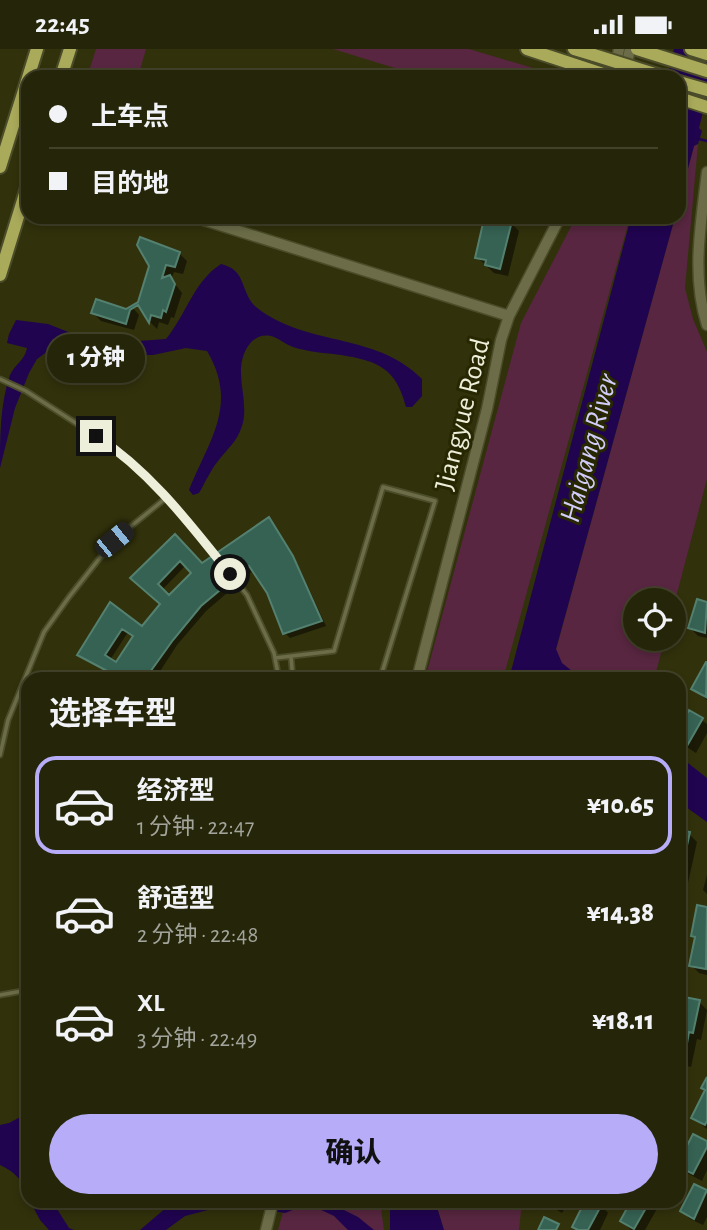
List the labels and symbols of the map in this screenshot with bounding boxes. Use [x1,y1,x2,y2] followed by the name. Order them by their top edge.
[47,335,145,383] callout: 1 分钟
[431,336,495,493] street label: Jiangyue Road
[555,370,623,526] water label: Haigang River
[80,420,112,452] route end
[92,519,137,561] car
[214,558,246,590] route start

